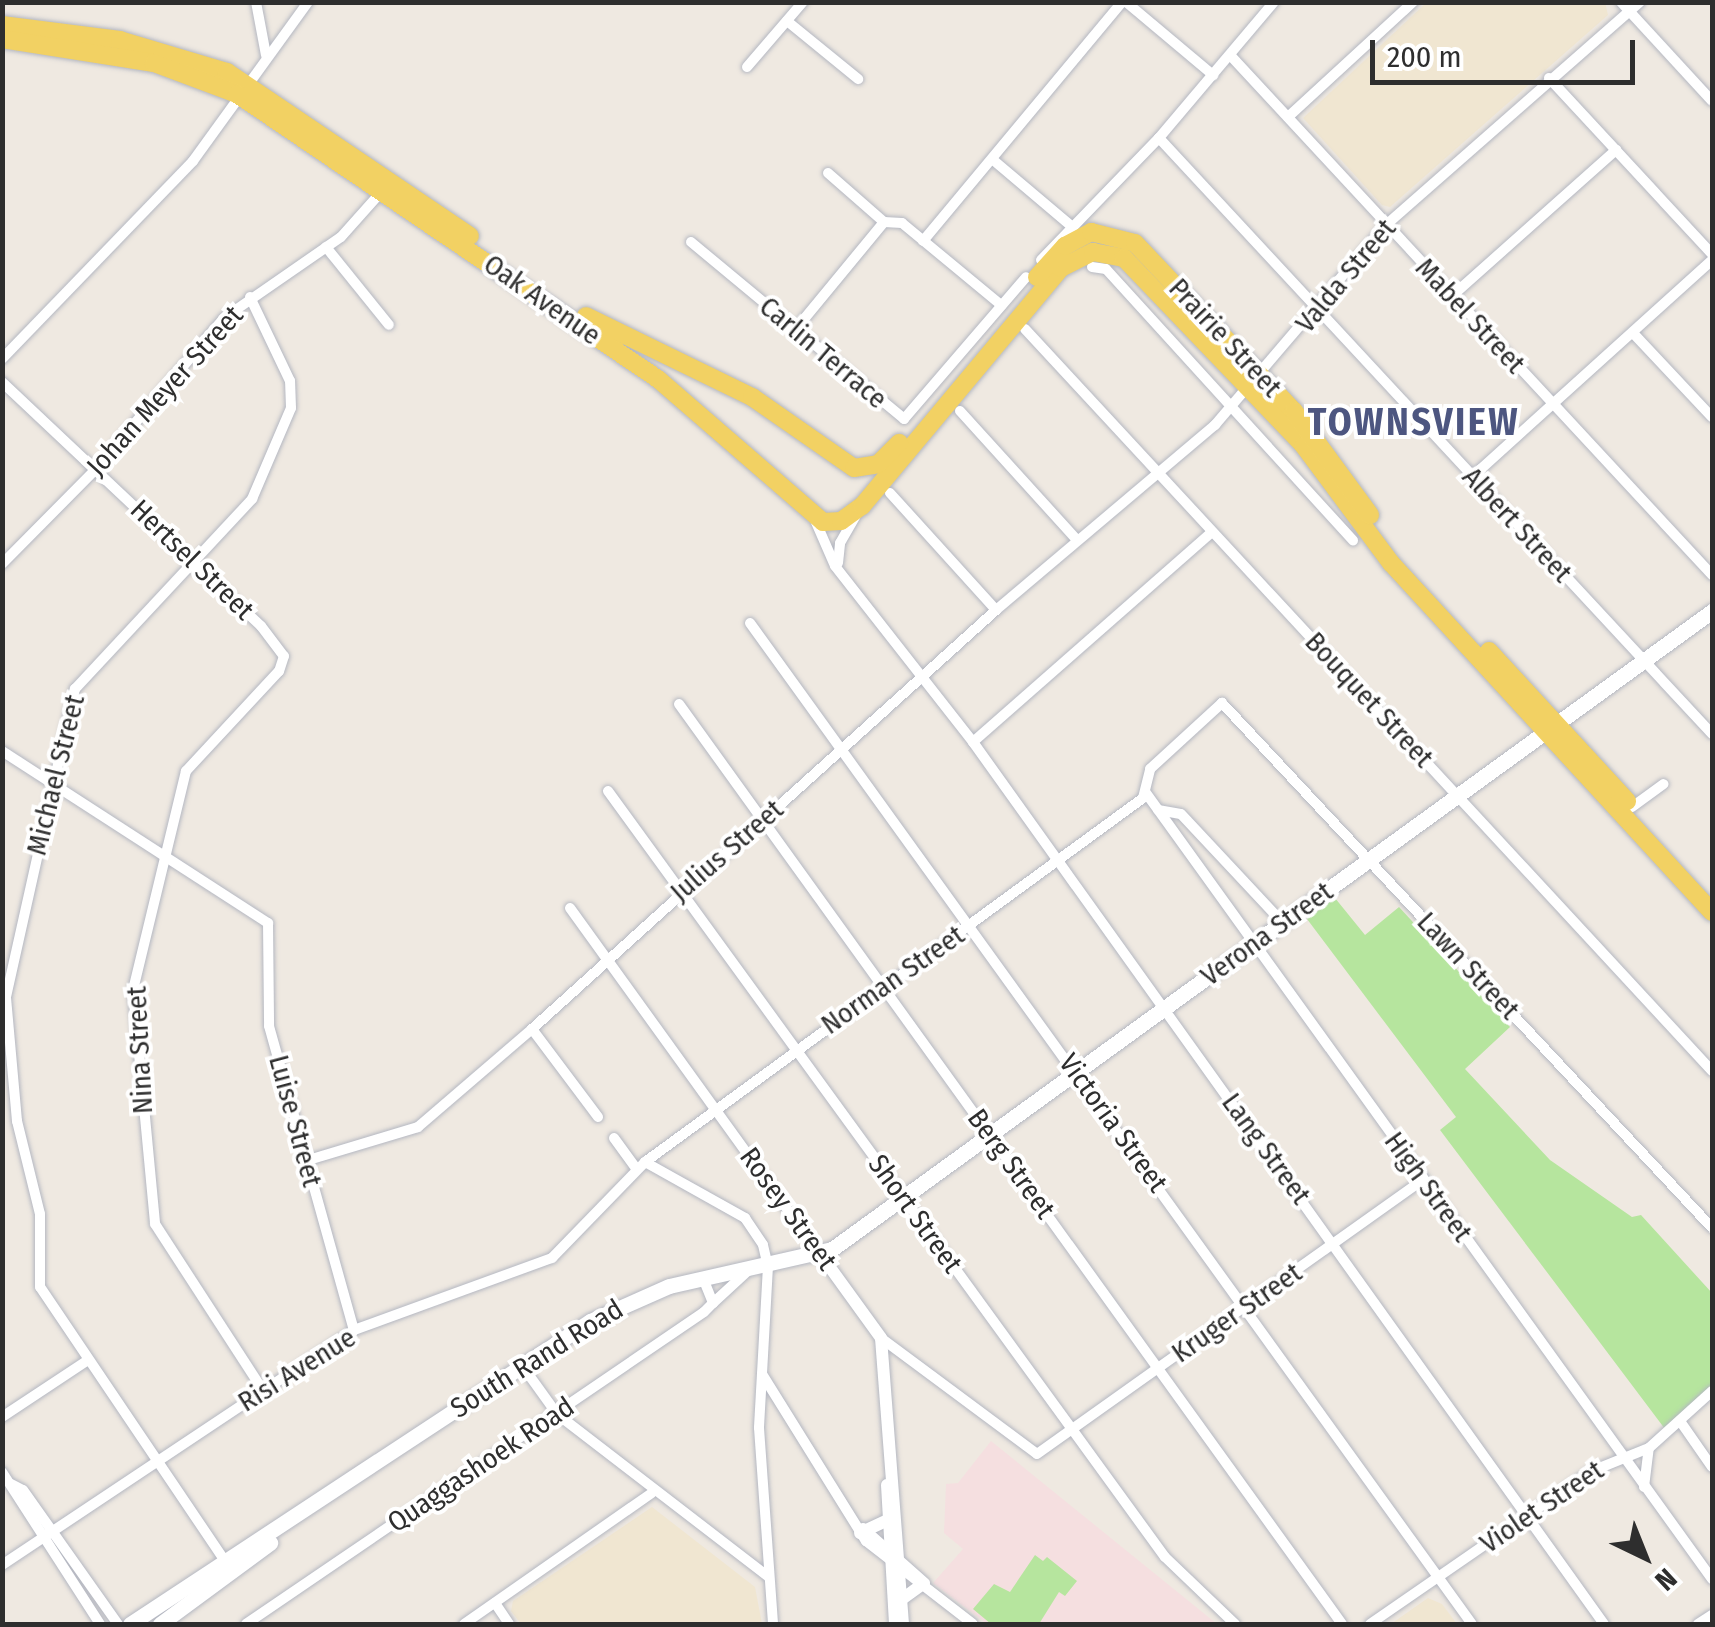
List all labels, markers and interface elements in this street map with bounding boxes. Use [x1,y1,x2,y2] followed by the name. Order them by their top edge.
[1375,20,1640,82] scale bar
[1387,39,1462,75] text: 200 m
[1289,212,1403,340] street label: Valda Street
[477,248,607,352] street label: Oak Avenue
[1408,251,1532,381] street label: Mabel Street
[1162,272,1288,404] street label: Prairie Street
[752,290,894,416] street label: Carlin Terrace
[80,299,250,483] street label: Johan Meyer Street
[1308,400,1520,446] district label: TOWNSVIEW
[1455,460,1579,590] street label: Albert Street
[123,493,261,627] street label: Hertsel Street
[1298,625,1440,775] street label: Bouquet Street
[20,691,92,859] street label: Michael Street
[664,793,790,909] street label: Julius Street
[1194,875,1340,993] street label: Verona Street
[1410,905,1526,1027] street label: Lawn Street
[815,918,971,1042] street label: Norman Street
[120,985,160,1115] street label: Nina Street
[1052,1047,1174,1199] street label: Victoria Street
[261,1051,329,1191] street label: Luise Street
[1214,1087,1318,1211] street label: Lang Street
[960,1103,1062,1225] street label: Berg Street
[1377,1126,1479,1248] street label: High Street
[732,1141,844,1277] street label: Rosey Street
[861,1148,969,1280] street label: Short Street
[1166,1256,1308,1370] street label: Kruger Street
[445,1293,629,1425] street label: South Rand Road
[232,1321,362,1419] street label: Risi Avenue
[381,1390,581,1540] street label: Quaggashoek Road
[1474,1453,1610,1561] street label: Violet Street
[1595,1507,1695,1607] north arrow
[1648,1562,1683,1597] text: N

